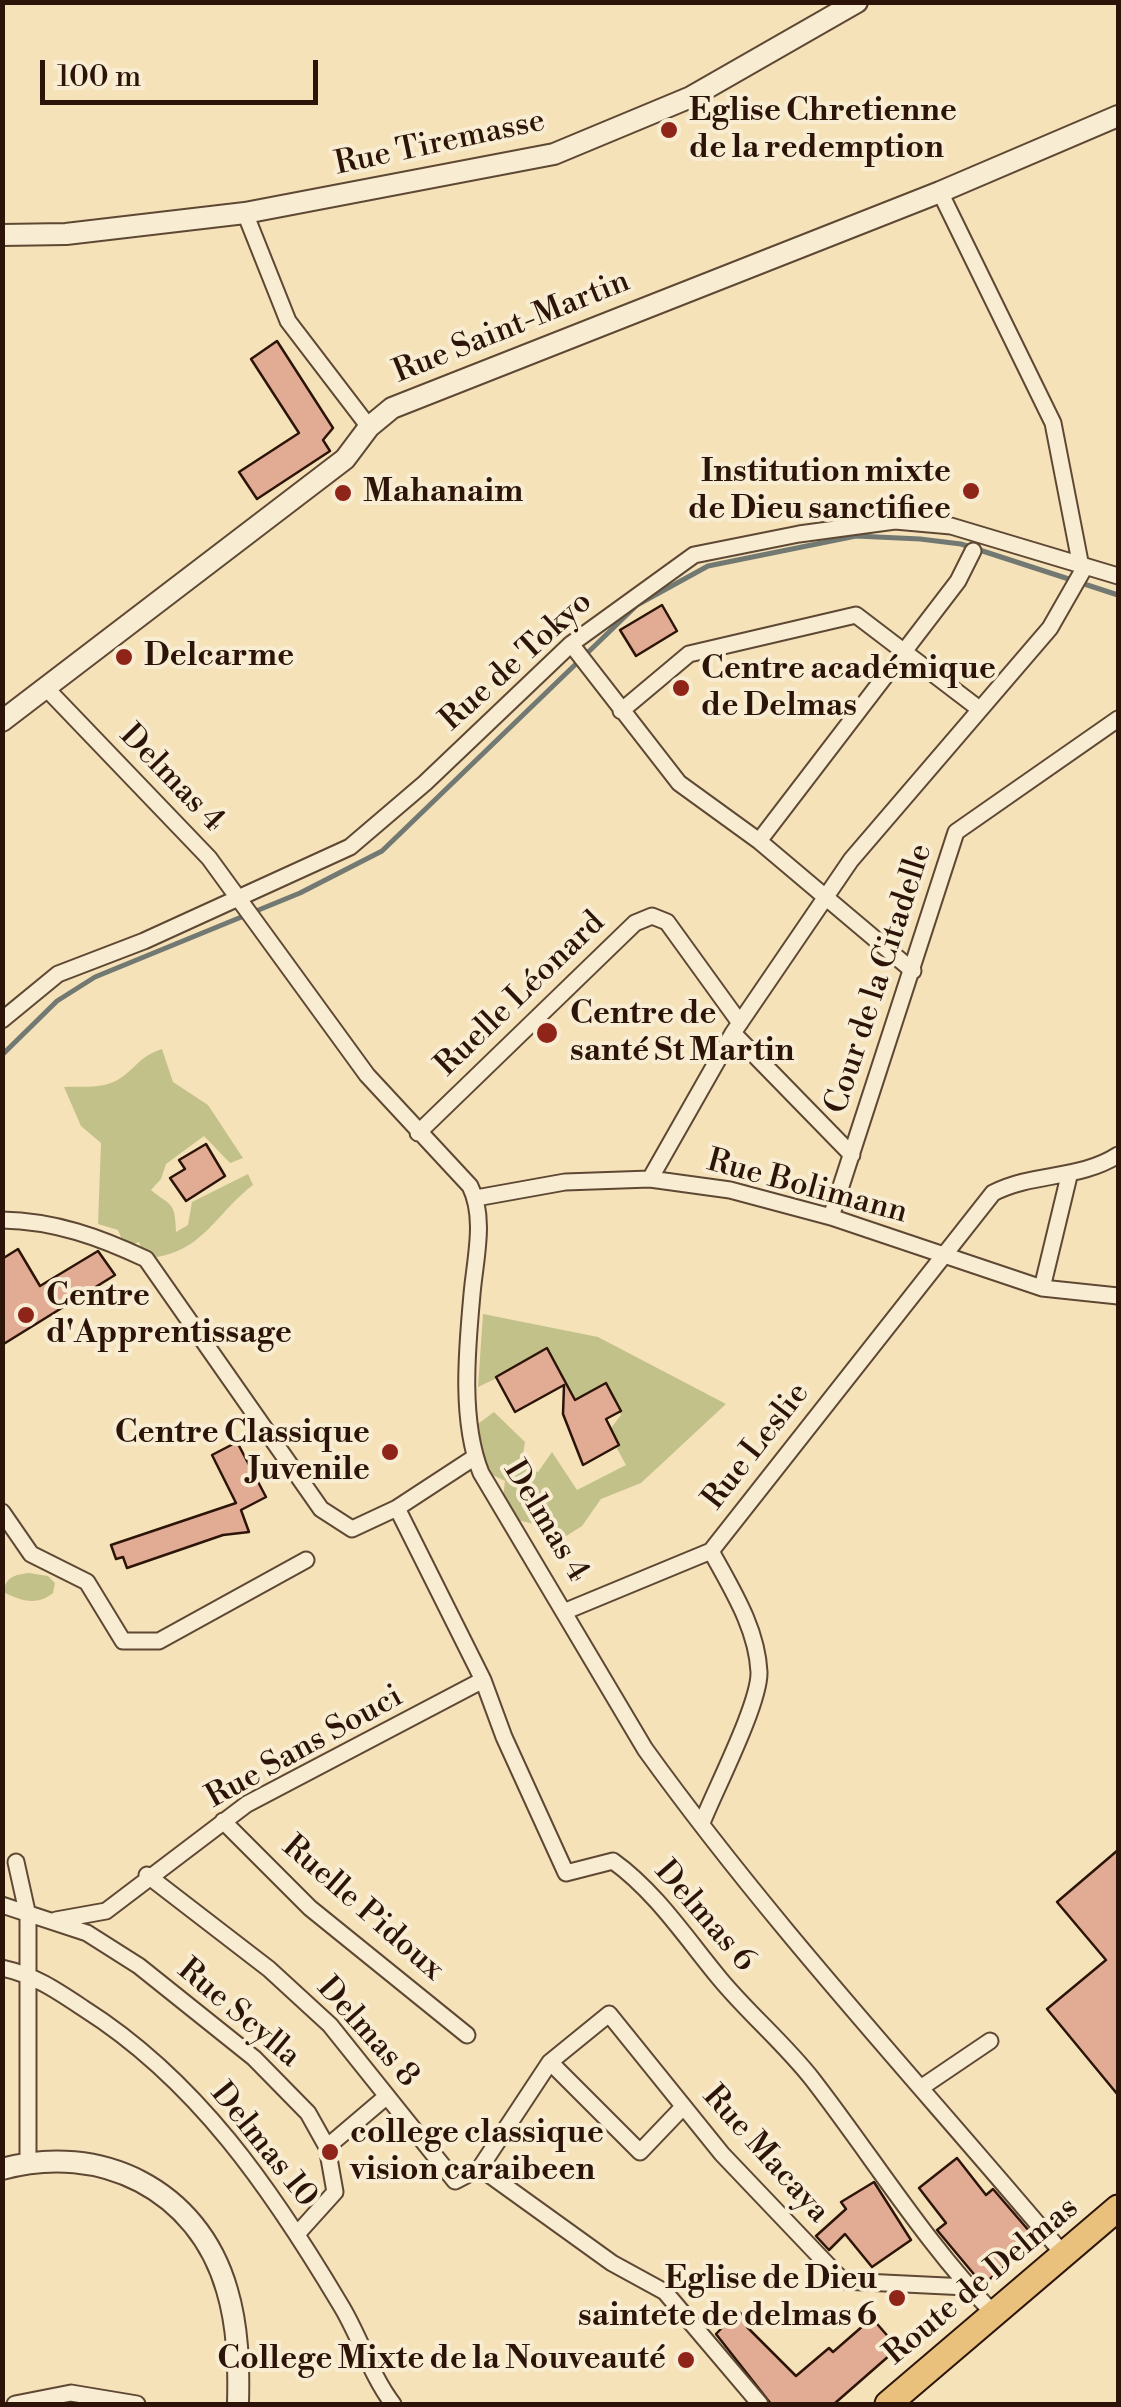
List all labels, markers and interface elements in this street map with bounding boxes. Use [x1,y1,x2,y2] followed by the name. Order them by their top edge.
[45,40,322,102] scale bar
[57,58,141,96] text: 100 m
[689,93,957,168] place label: Eglise Chretienne de la redemption
[331,103,549,185] street label: Rue Tiremasse
[658,119,680,141] marker: Eglise Chretienne de la redemption
[388,263,636,393] street label: Rue Saint-Martin
[688,454,951,529] place label: Institution mixte de Dieu sanctifiee
[363,474,523,512] place label: Mahanaim
[960,480,982,502] marker: Institution mixte de Dieu sanctifiee
[332,482,354,504] marker: Mahanaim
[433,584,601,740] street label: Rue de Tokyo
[144,638,294,676] place label: Delcarme
[113,646,135,668] marker: Delcarme
[701,651,996,726] place label: Centre académique de Delmas
[670,677,692,699] marker: Centre académique de Delmas
[111,717,231,841] street label: Delmas 4
[818,839,942,1119] street label: Cour de la Citadelle
[428,905,614,1085] street label: Ruelle Léonard
[570,996,794,1071] place label: Centre de santé St Martin
[534,1020,560,1046] marker: Centre de santé St Martin
[703,1143,911,1233] street label: Rue Bolimann
[46,1278,292,1353] place label: Centre d'Apprentissage
[15,1304,37,1326] marker: Centre d'Apprentissage
[695,1376,819,1518] street label: Rue Leslie
[115,1415,370,1490] place label: Centre Classique Juvenile
[379,1441,401,1463] marker: Centre Classique Juvenile
[494,1455,596,1589] street label: Delmas 4
[200,1678,410,1818] street label: Rue Sans Souci
[273,1828,451,1990] street label: Ruelle Pidoux
[645,1854,763,1980] street label: Delmas 6
[169,1952,307,2076] street label: Rue Scylla
[308,1970,426,2096] street label: Delmas 8
[201,2076,325,2216] street label: Delmas 10
[693,2079,837,2231] street label: Rue Macaya
[350,2115,604,2190] place label: college classique vision caraibeen
[319,2141,341,2163] marker: college classique vision caraibeen
[877,2190,1087,2374] street label: Route de Delmas
[578,2261,877,2336] place label: Eglise de Dieu saintete de delmas 6
[886,2287,908,2309] marker: Eglise de Dieu saintete de delmas 6
[217,2341,666,2379] place label: College Mixte de la Nouveauté
[675,2349,697,2371] marker: College Mixte de la Nouveauté

